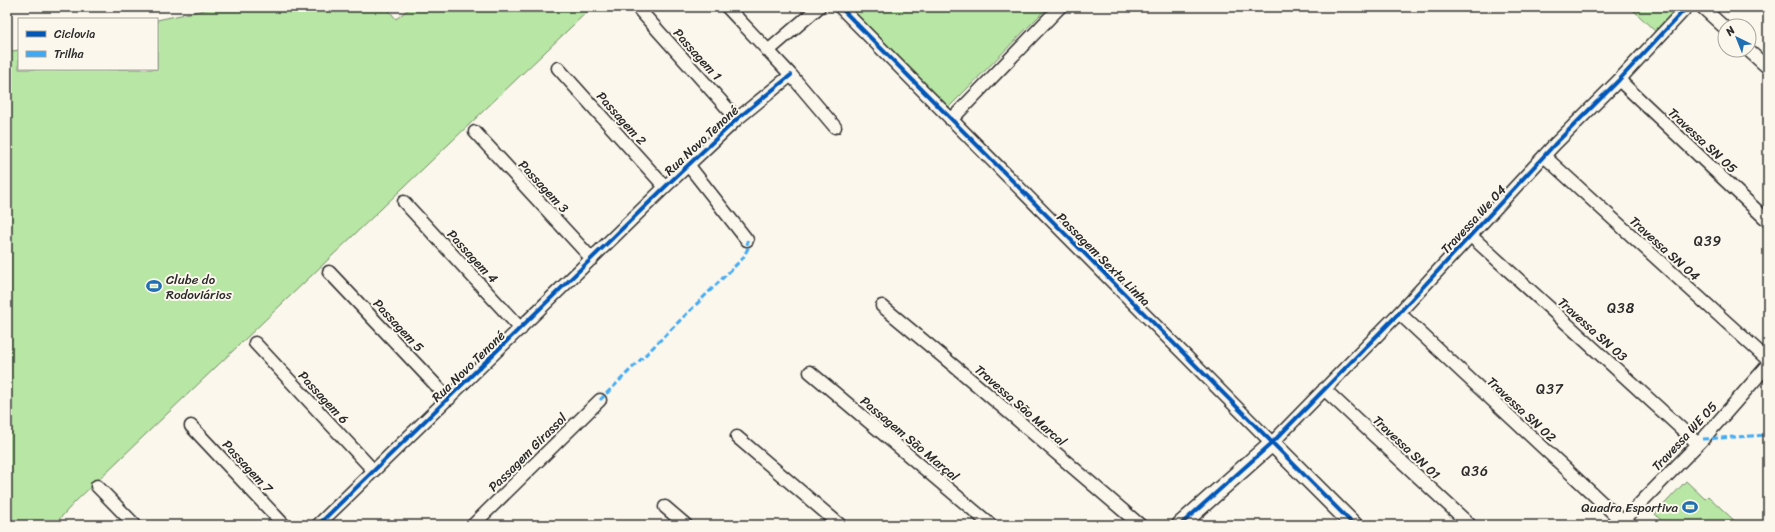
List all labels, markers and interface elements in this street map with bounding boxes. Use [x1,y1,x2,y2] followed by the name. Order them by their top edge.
[18,18,158,70] legend
[1717,18,1757,58] north arrow
[1721,21,1740,41] text: N
[54,23,95,45] text: Ciclovia
[667,23,728,86] street label: Passagem 1
[54,43,85,65] text: Trilha
[591,86,653,151] street label: Passagem 2
[659,99,744,181] street label: Rua Novo Tenoné
[1662,102,1743,179] street label: Travessa SN 05
[513,154,575,218] street label: Passagem 3
[1435,179,1512,259] street label: Travessa We 04
[1051,207,1157,312] street label: Passagem Sexta Linha
[1624,210,1705,287] street label: Travessa SN 04
[441,224,504,289] street label: Passagem 4
[1694,229,1722,254] district label: Q39
[166,268,233,306] place label: Clube do Rodoviários
[145,277,163,295] sports icon: Clube do Rodoviários
[1552,291,1633,367] street label: Travessa SN 03
[367,293,430,358] street label: Passagem 5
[1607,296,1635,321] district label: Q38
[426,325,511,408] street label: Rua Novo Tenoné
[969,359,1072,452] street label: Travessa São Marcal
[293,365,355,429] street label: Passagem 6
[1482,371,1562,448] street label: Travessa SN 02
[1536,377,1564,402] district label: Q37
[855,390,965,487] street label: Passagem São Marçal
[1646,396,1723,477] street label: Travessa WE 05
[482,407,572,497] street label: Passagem Girassol
[1367,410,1446,486] street label: Travessa SN 01
[217,434,280,500] street label: Passagem 7
[1461,459,1489,484] district label: Q36
[1581,496,1678,519] place label: Quadra Esportiva
[1681,498,1699,516] sports icon: Quadra Esportiva

